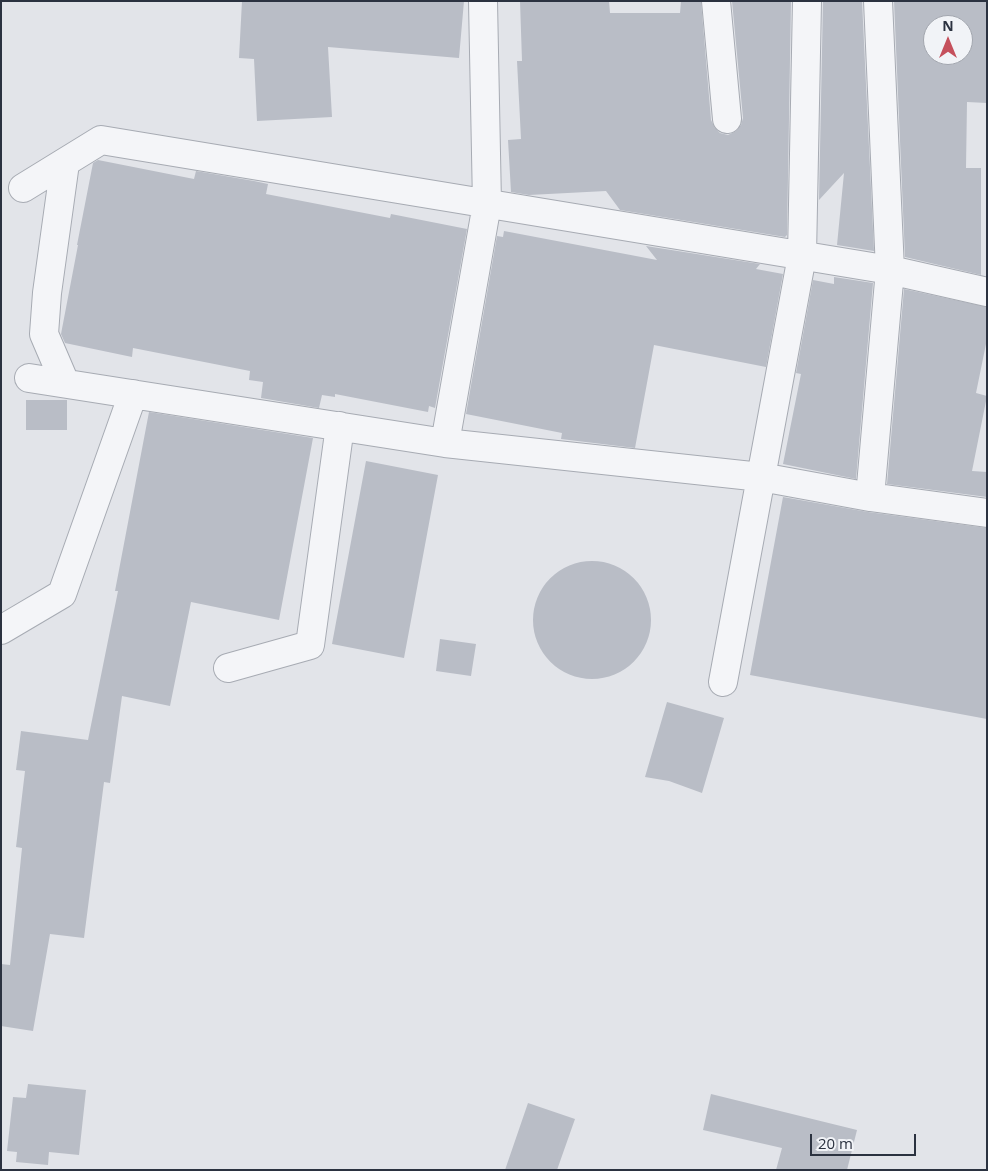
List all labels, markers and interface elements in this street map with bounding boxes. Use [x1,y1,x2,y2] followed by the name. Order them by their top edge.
[923,15,973,65] north arrow
[942,16,954,35] text: N
[813,1124,919,1156] scale bar
[818,1133,853,1153] text: 20 m

